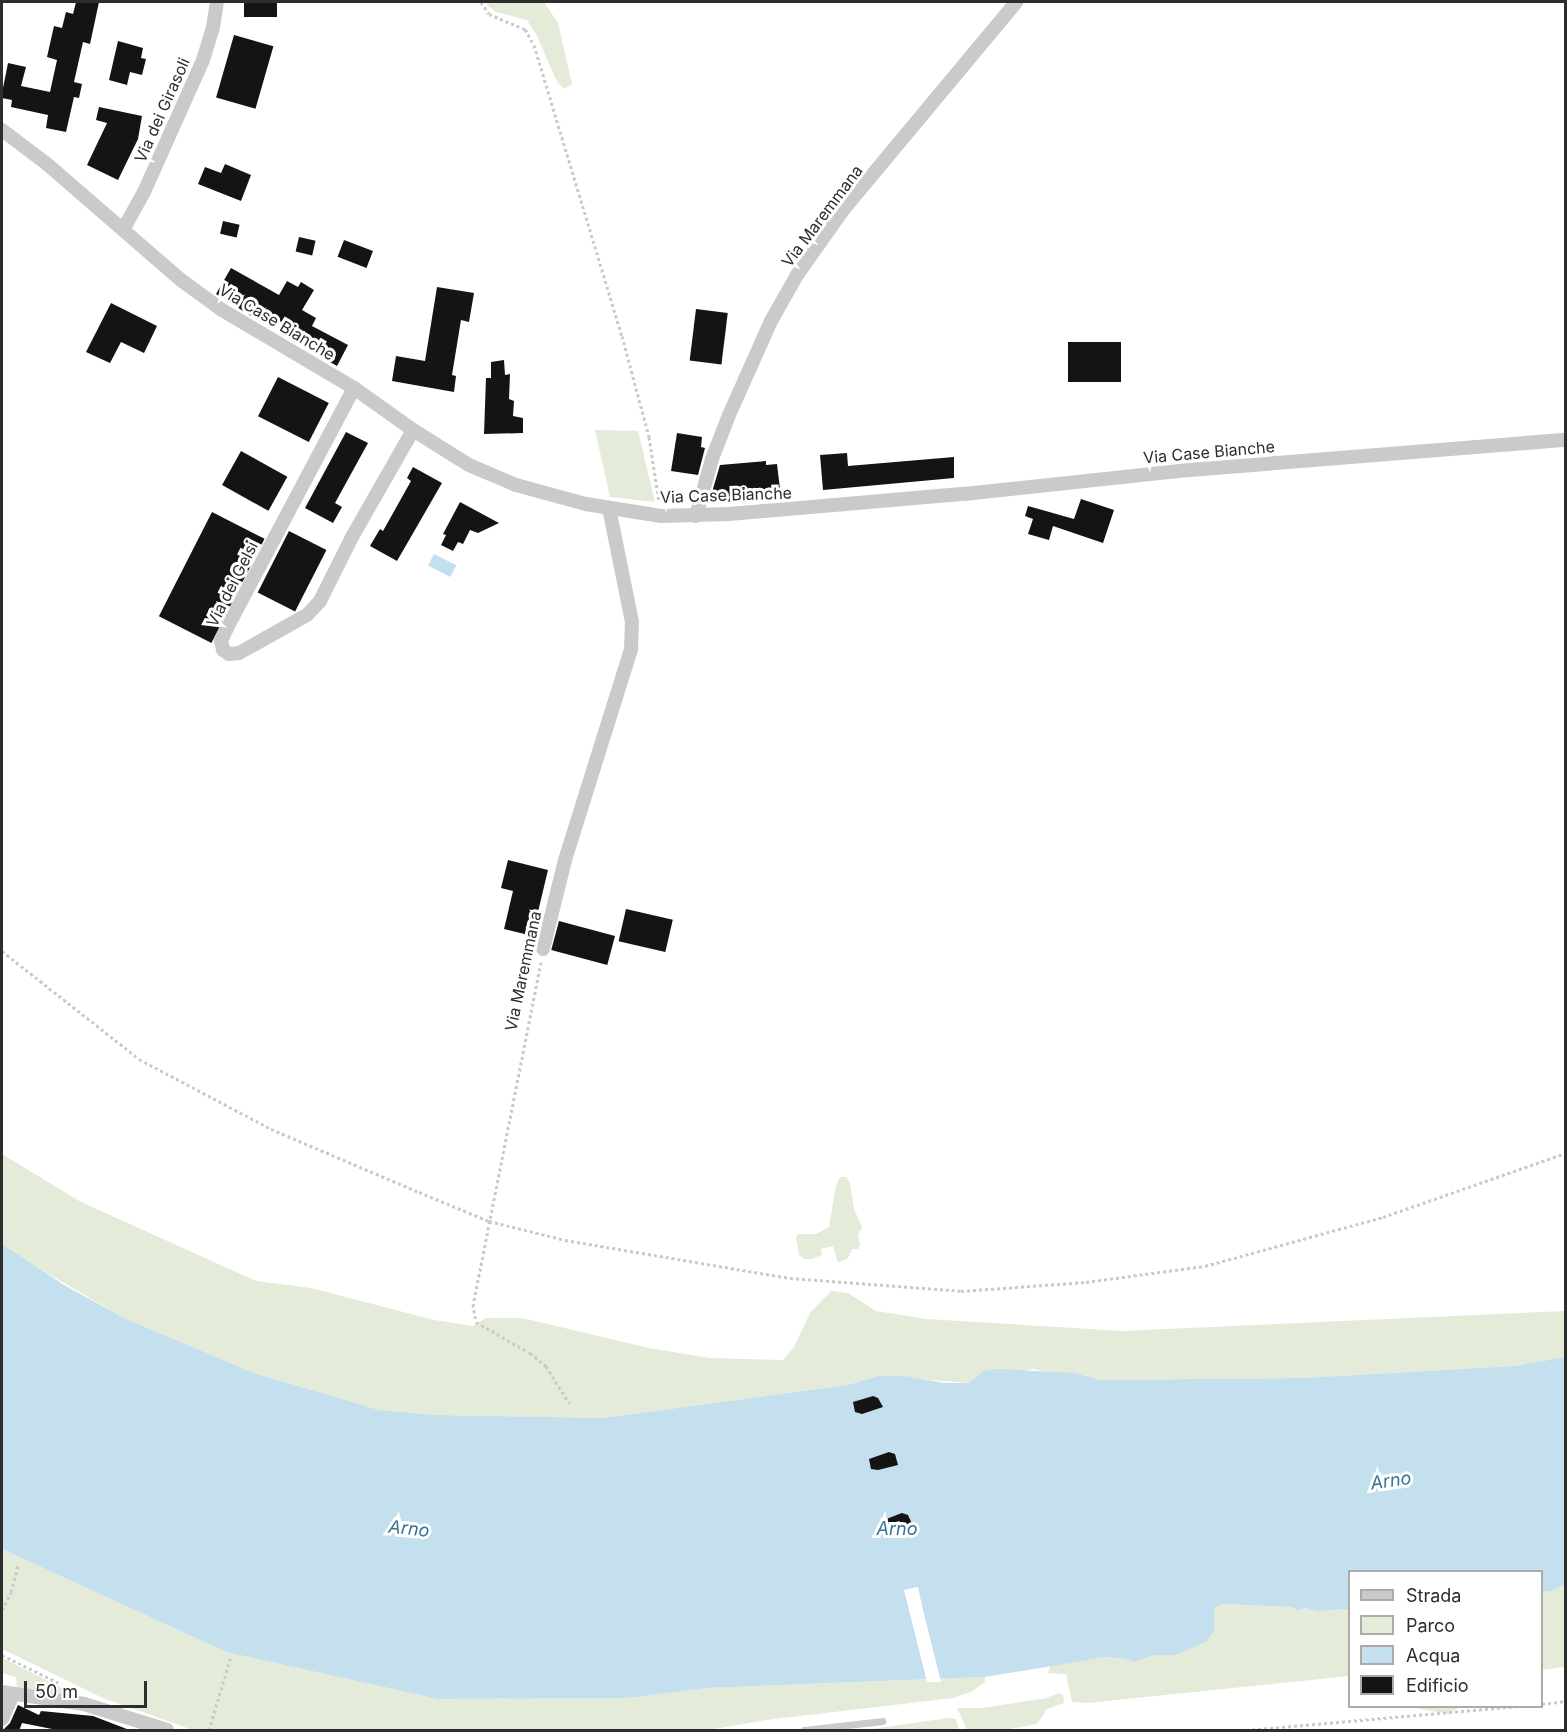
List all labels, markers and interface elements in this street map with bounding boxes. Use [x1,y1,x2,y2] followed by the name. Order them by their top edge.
[130,55,194,165] street label: Via dei Girasoli
[778,161,866,271] street label: Via Maremmana
[215,280,339,364] street label: Via Case Bianche
[1142,437,1276,467] street label: Via Case Bianche
[660,483,792,507] street label: Via Case Bianche
[202,538,262,630] street label: Via dei Gelsi
[501,909,545,1033] street label: Via Maremmana
[1369,1467,1413,1495] water label: Arno
[388,1516,430,1542] water label: Arno
[877,1518,917,1540] water label: Arno
[1348,1570,1543,1708] legend
[1406,1585,1461,1606] text: Strada
[1406,1615,1455,1636] text: Parco
[1406,1645,1460,1666] text: Acqua
[27,1669,150,1707] scale bar
[1406,1675,1469,1696] text: Edificio
[35,1681,78,1702] text: 50 m

